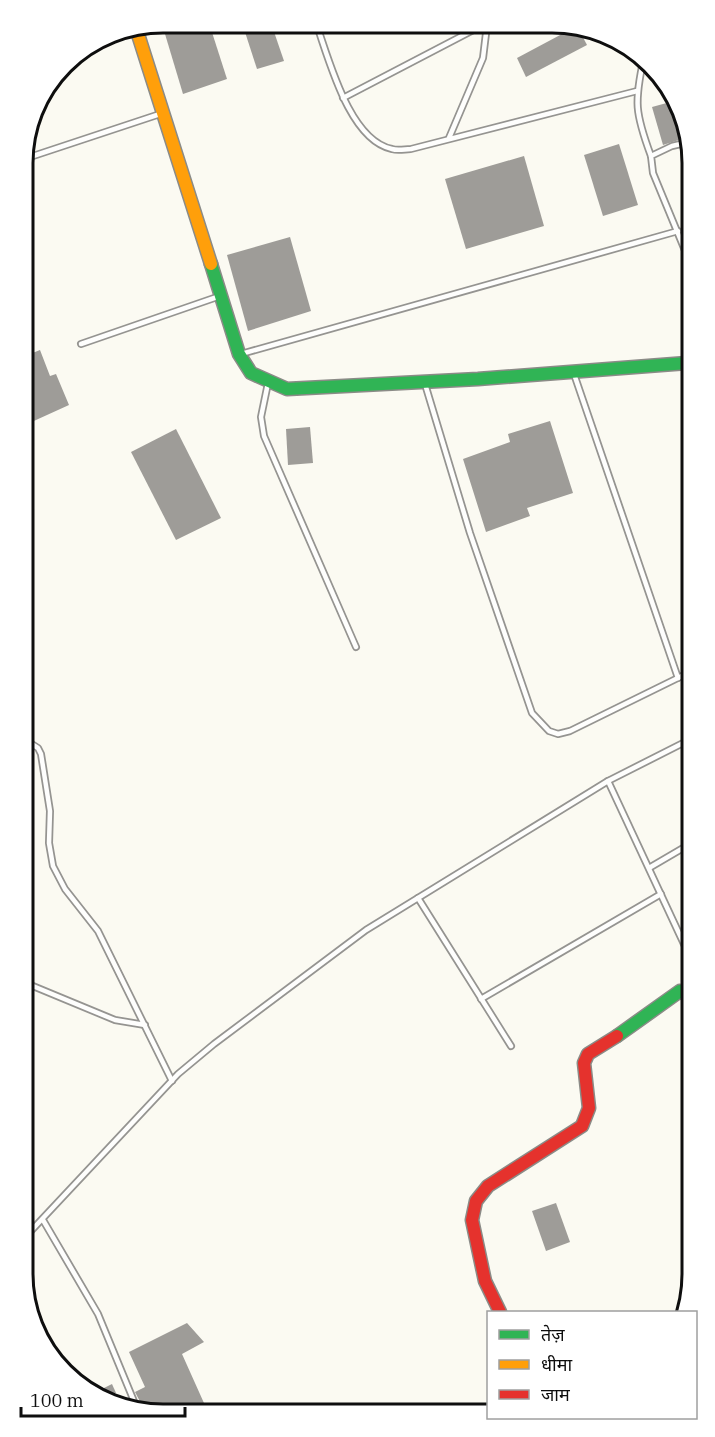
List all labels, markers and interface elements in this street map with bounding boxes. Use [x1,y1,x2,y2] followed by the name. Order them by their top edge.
[487,1311,697,1419] legend
[541,1323,565,1346] text: तेज़
[541,1353,572,1376] text: धीमा
[21,1380,184,1418] scale bar
[541,1383,571,1406] text: जाम
[30,1389,84,1412] text: 100 m

